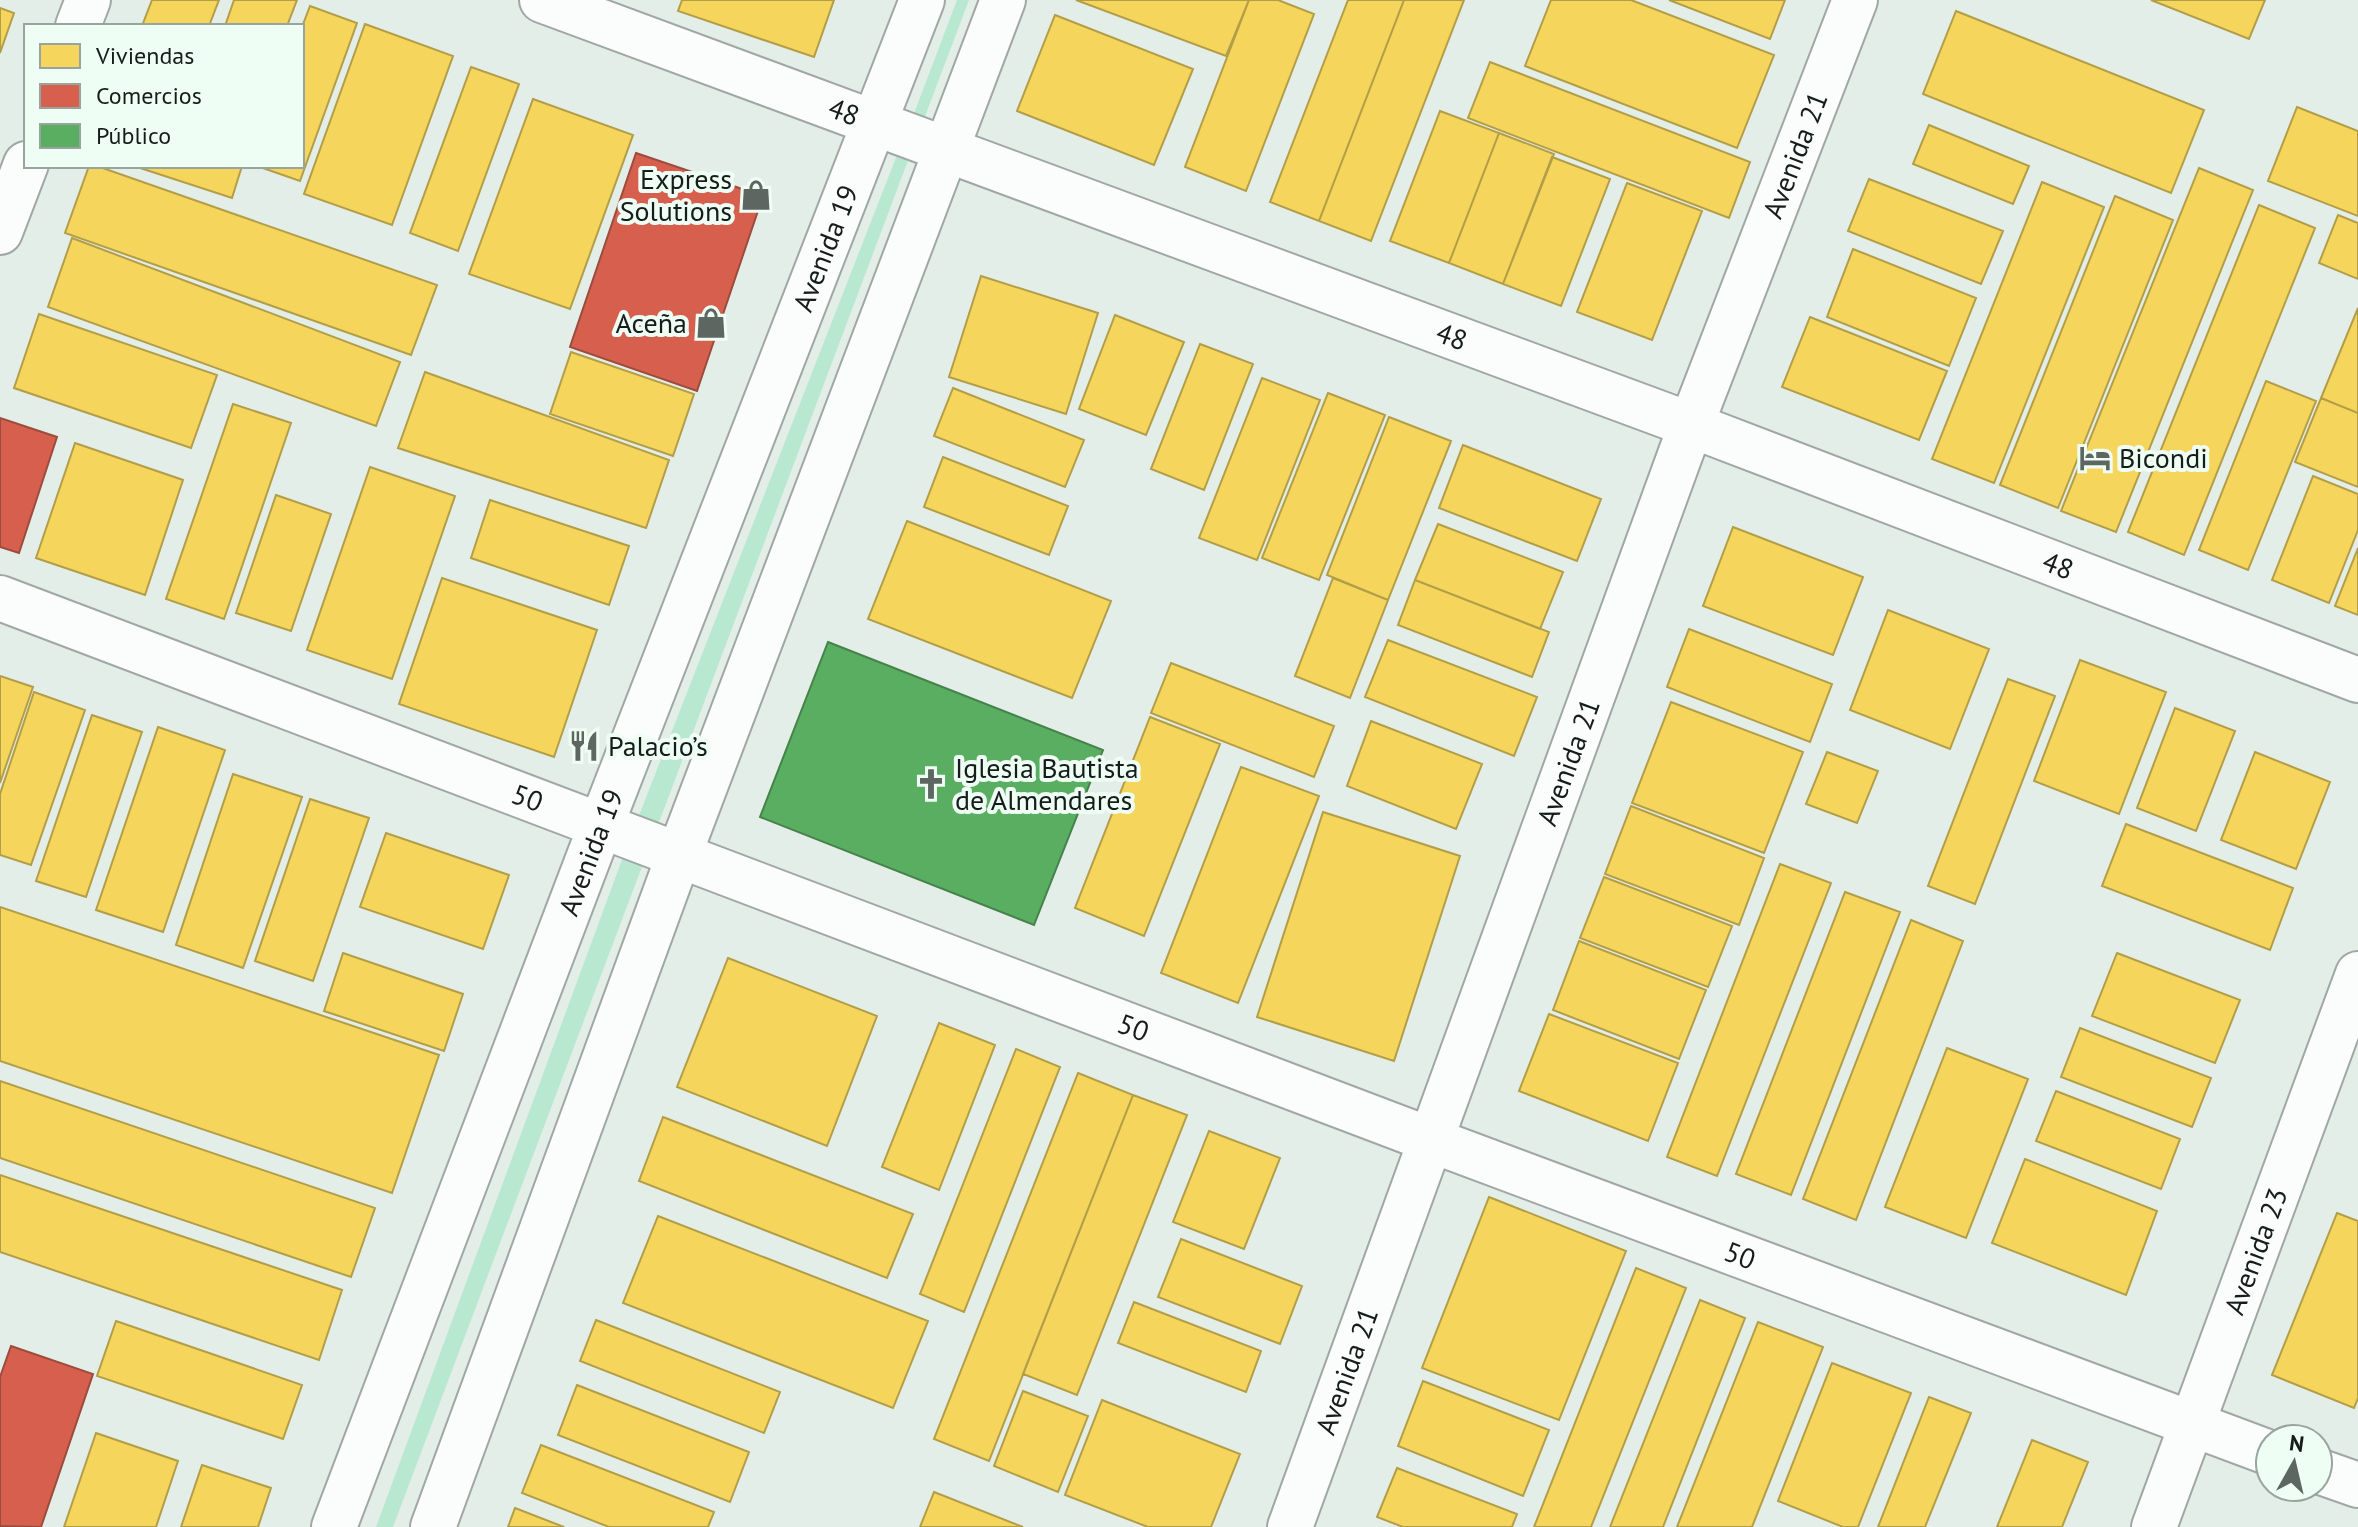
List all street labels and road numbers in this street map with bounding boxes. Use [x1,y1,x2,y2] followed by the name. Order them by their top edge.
[1754,86,1836,223] street label: Avenida 21
[823,89,865,134] street label: 48
[784,179,866,317] street label: Avenida 19
[1431,313,1473,359] street label: 48
[2037,542,2079,588] street label: 48
[1528,693,1608,831] street label: Avenida 21
[507,775,548,820] street label: 50
[549,783,631,921] street label: Avenida 19
[1113,1004,1154,1050] street label: 50
[2215,1182,2296,1320] street label: Avenida 23
[1719,1232,1761,1277] street label: 50
[1306,1302,1386,1439] street label: Avenida 21

